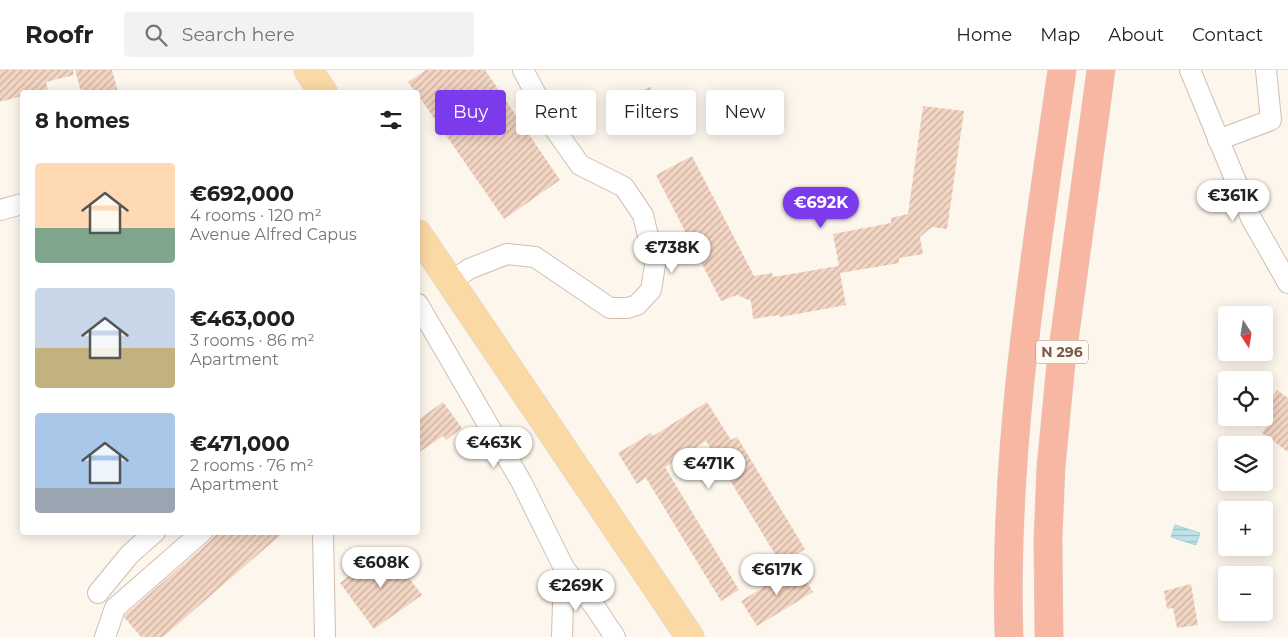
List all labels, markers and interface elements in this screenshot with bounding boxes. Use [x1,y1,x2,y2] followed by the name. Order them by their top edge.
[124,12,474,57] search box
[25,20,94,49] text: Roofr
[142,21,170,49] icon: search
[182,23,295,46] text: Search here
[956,24,1012,46] text: Home
[1040,24,1080,46] text: Map
[1108,24,1164,46] text: About
[1192,24,1263,46] text: Contact
[435,90,506,135] chip: Buy
[516,90,596,135] chip: Rent
[606,90,696,135] chip: Filters
[706,90,784,135] chip: New
[377,106,405,134] icon: filters
[35,108,130,133] text: 8 homes
[1198,180,1268,222] pin: €361K
[190,181,294,206] text: €692,000
[75,183,135,243] icon: home
[786,186,856,229] pin: €692K
[1208,186,1258,205] text: €361K
[794,193,848,212] text: €692K
[190,206,322,225] text: 4 rooms · 120 m²
[190,225,357,244] text: Avenue Alfred Capus
[637,232,707,274] pin: €738K
[645,238,699,257] text: €738K
[190,306,295,331] text: €463,000
[1218,306,1272,361] north arrow
[1218,306,1273,621] map controls
[75,308,135,368] icon: home
[190,331,315,350] text: 3 rooms · 86 m²
[1036,340,1088,364] road number: N 296
[190,350,279,369] text: Apartment
[1218,371,1273,426] button: locate
[459,426,529,469] pin: €463K
[190,431,290,456] text: €471,000
[75,433,135,493] icon: home
[466,433,522,452] text: €463K
[1218,436,1273,491] button: layers
[674,448,744,490] pin: €471K
[683,454,735,473] text: €471K
[190,456,314,475] text: 2 rooms · 76 m²
[190,475,279,494] text: Apartment
[1218,501,1273,556] button: +
[346,546,416,589] pin: €608K
[353,553,409,572] text: €608K
[742,554,812,596] pin: €617K
[752,560,802,579] text: €617K
[1218,566,1273,621] button: −
[541,570,611,612] pin: €269K
[549,576,603,595] text: €269K

